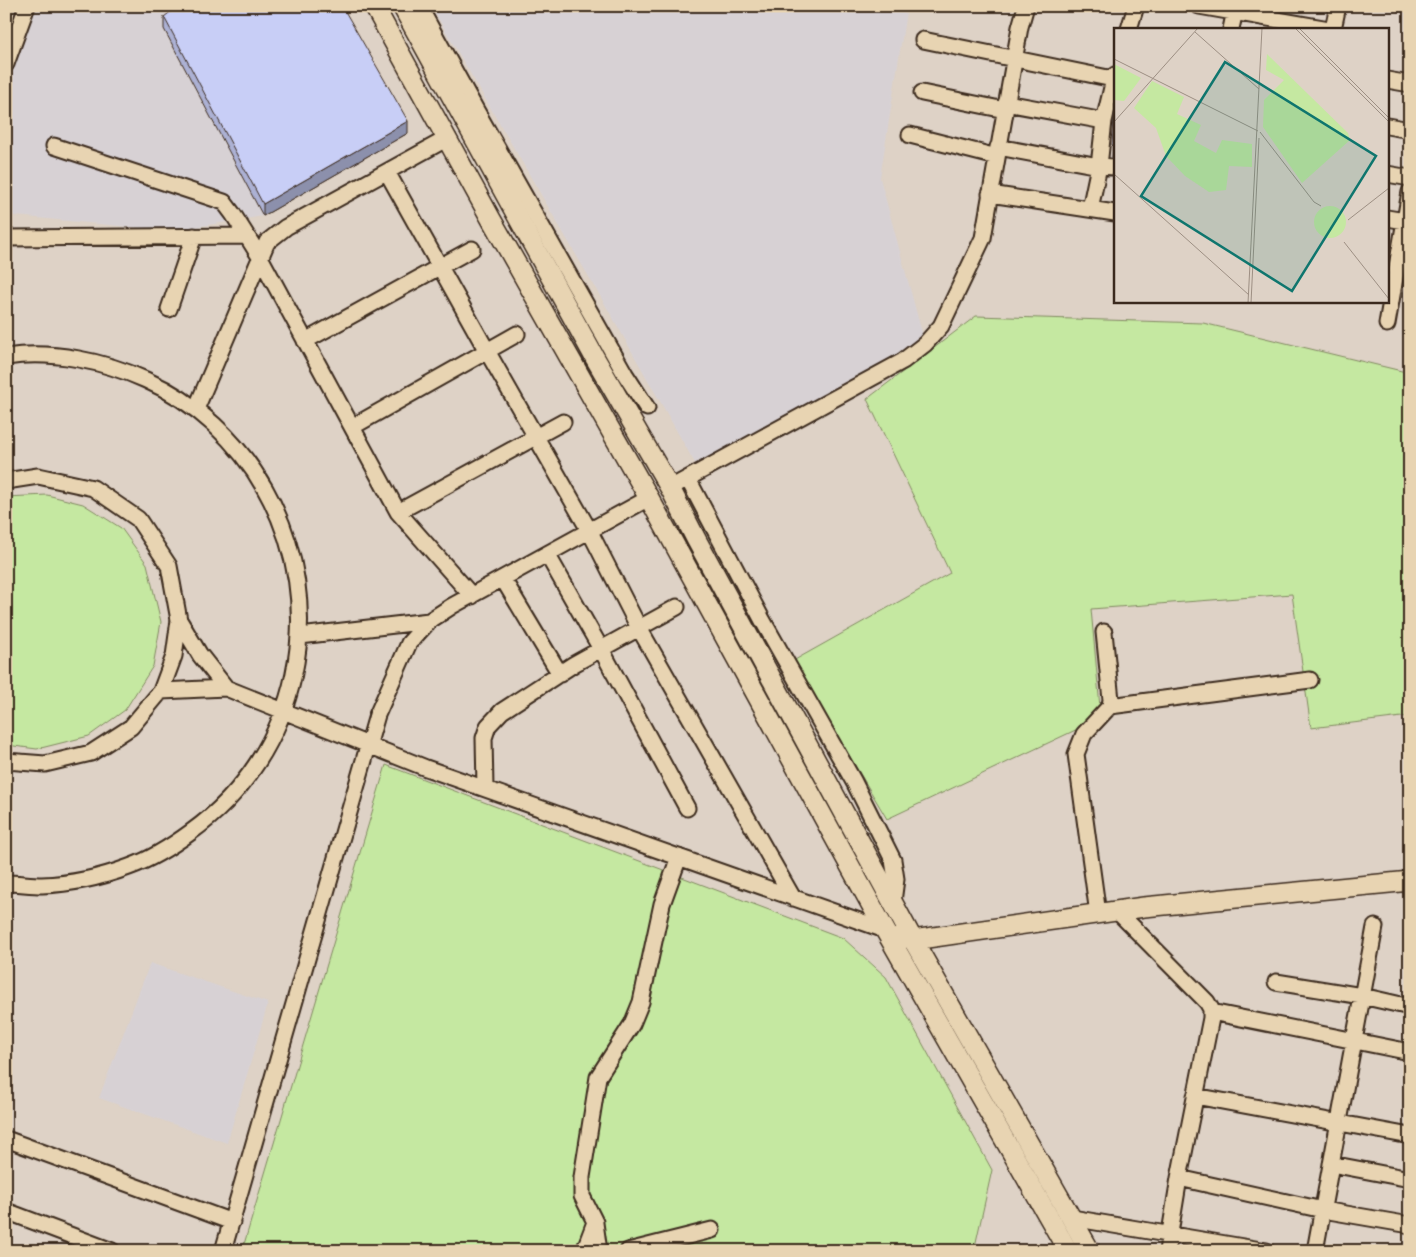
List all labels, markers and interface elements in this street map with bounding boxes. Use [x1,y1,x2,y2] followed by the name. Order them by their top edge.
[1114,28,1388,302] inset map

